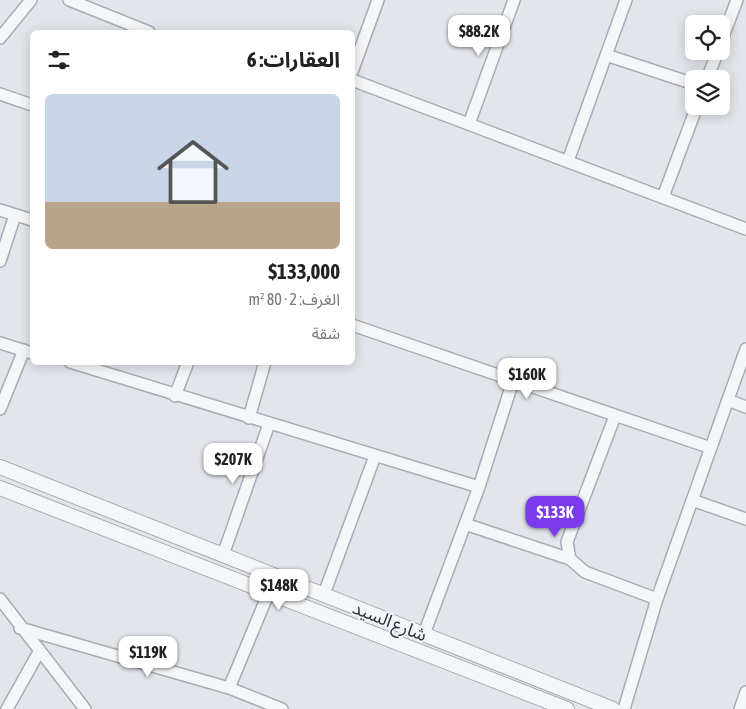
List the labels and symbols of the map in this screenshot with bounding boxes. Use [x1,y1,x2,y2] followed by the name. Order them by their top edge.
[438,15,520,57] pin: $88.2K
[492,358,562,400] pin: $160K
[198,442,268,485] pin: $207K
[520,496,590,538] pin: $133K
[244,568,314,611] pin: $148K
[348,597,430,649] street label: شارع السيد
[113,636,183,678] pin: $119K

